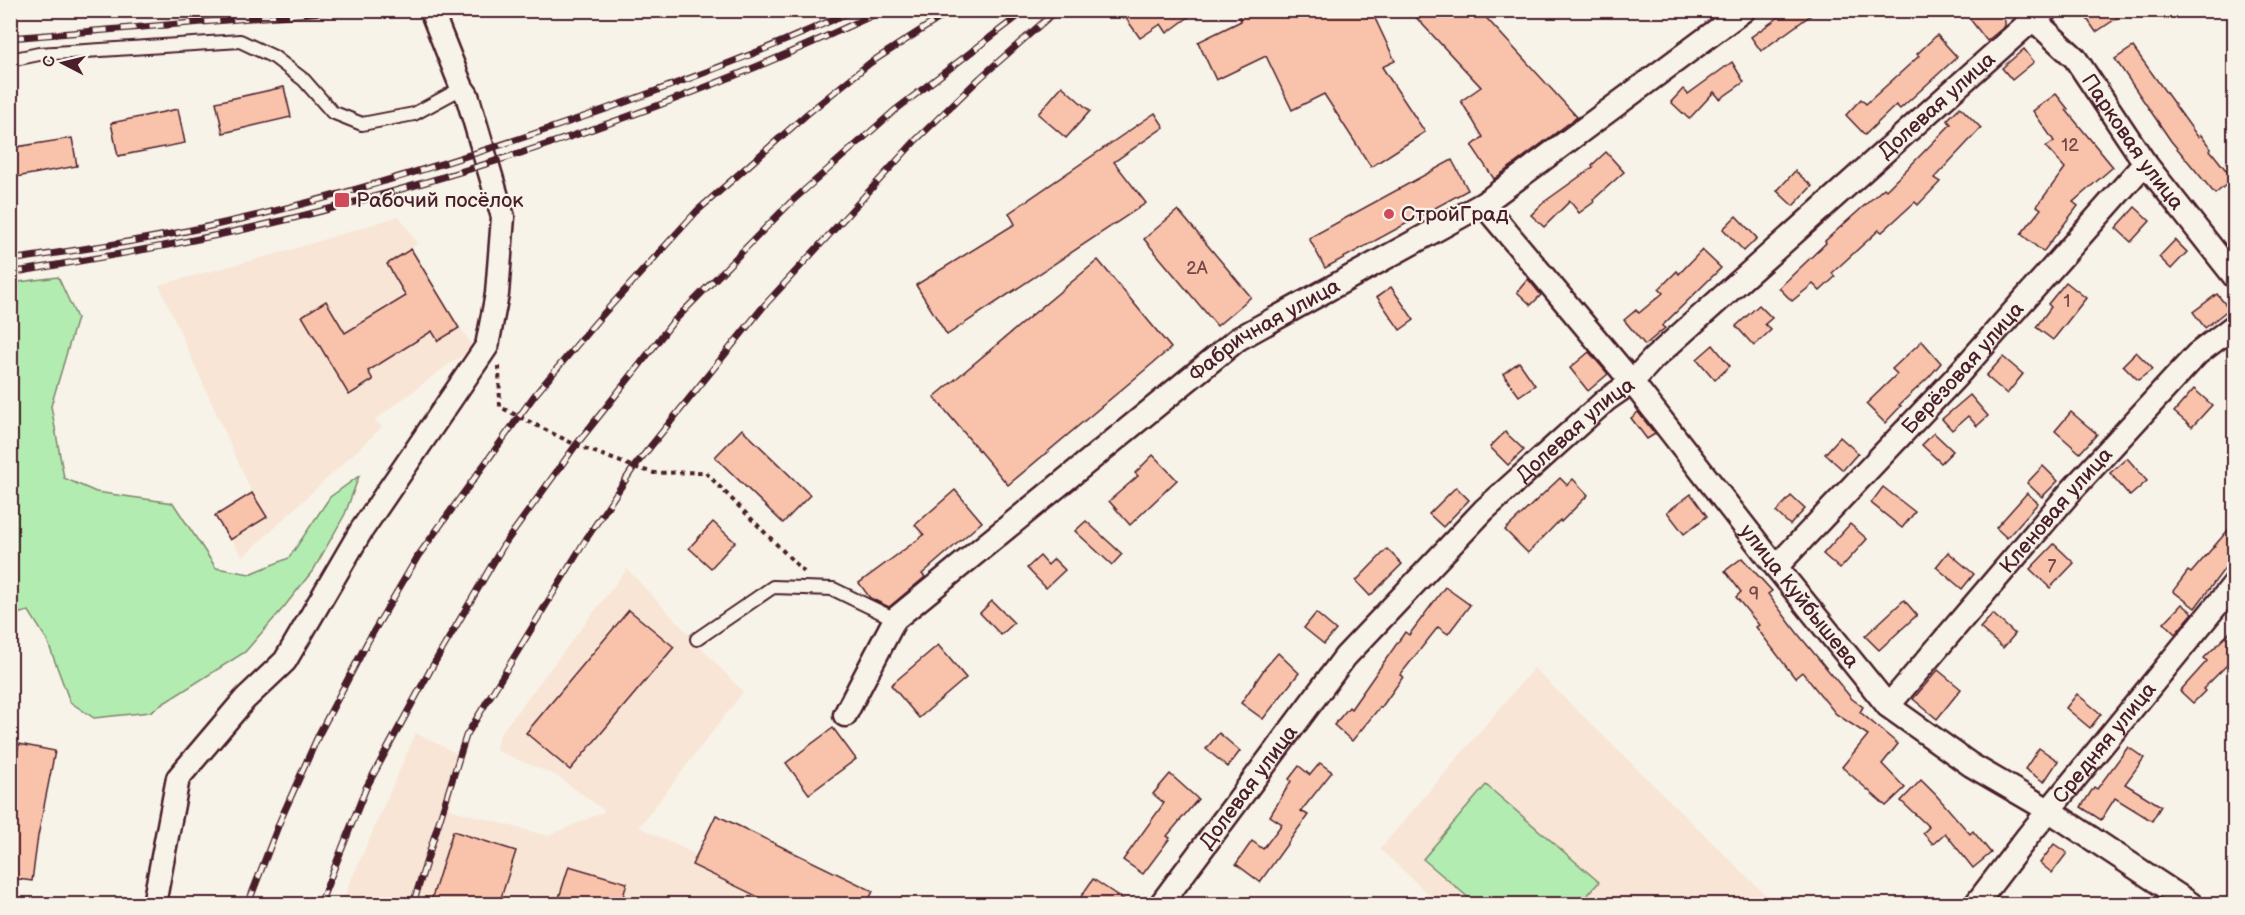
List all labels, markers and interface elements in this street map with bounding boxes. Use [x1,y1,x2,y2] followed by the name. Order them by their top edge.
[33,33,93,93] north arrow
[1873,46,2001,164] street label: Долевая улица
[39,55,60,68] text: С
[2077,69,2190,215] street label: Парковая улица
[2061,135,2079,156] house number: 12
[356,188,523,213] place label: Рабочий посёлок
[333,191,351,209] marker: Рабочий посёлок
[1401,202,1509,227] place label: СтройГрад
[1382,207,1396,221] marker: СтройГрад
[1186,258,1208,279] house number: 2А
[1183,273,1345,387] street label: Фабричная улица
[2064,291,2070,312] house number: 1
[1896,296,2029,439] street label: Берёзовая улица
[1511,371,1639,487] street label: Долевая улица
[1994,442,2118,578] street label: Кленовая улица
[1735,519,1865,673] street label: улица Куйбышева
[2048,556,2057,577] house number: 7
[1749,584,1759,605] house number: 9
[2047,677,2162,809] street label: Средняя улица
[1194,720,1303,854] street label: Долевая улица

